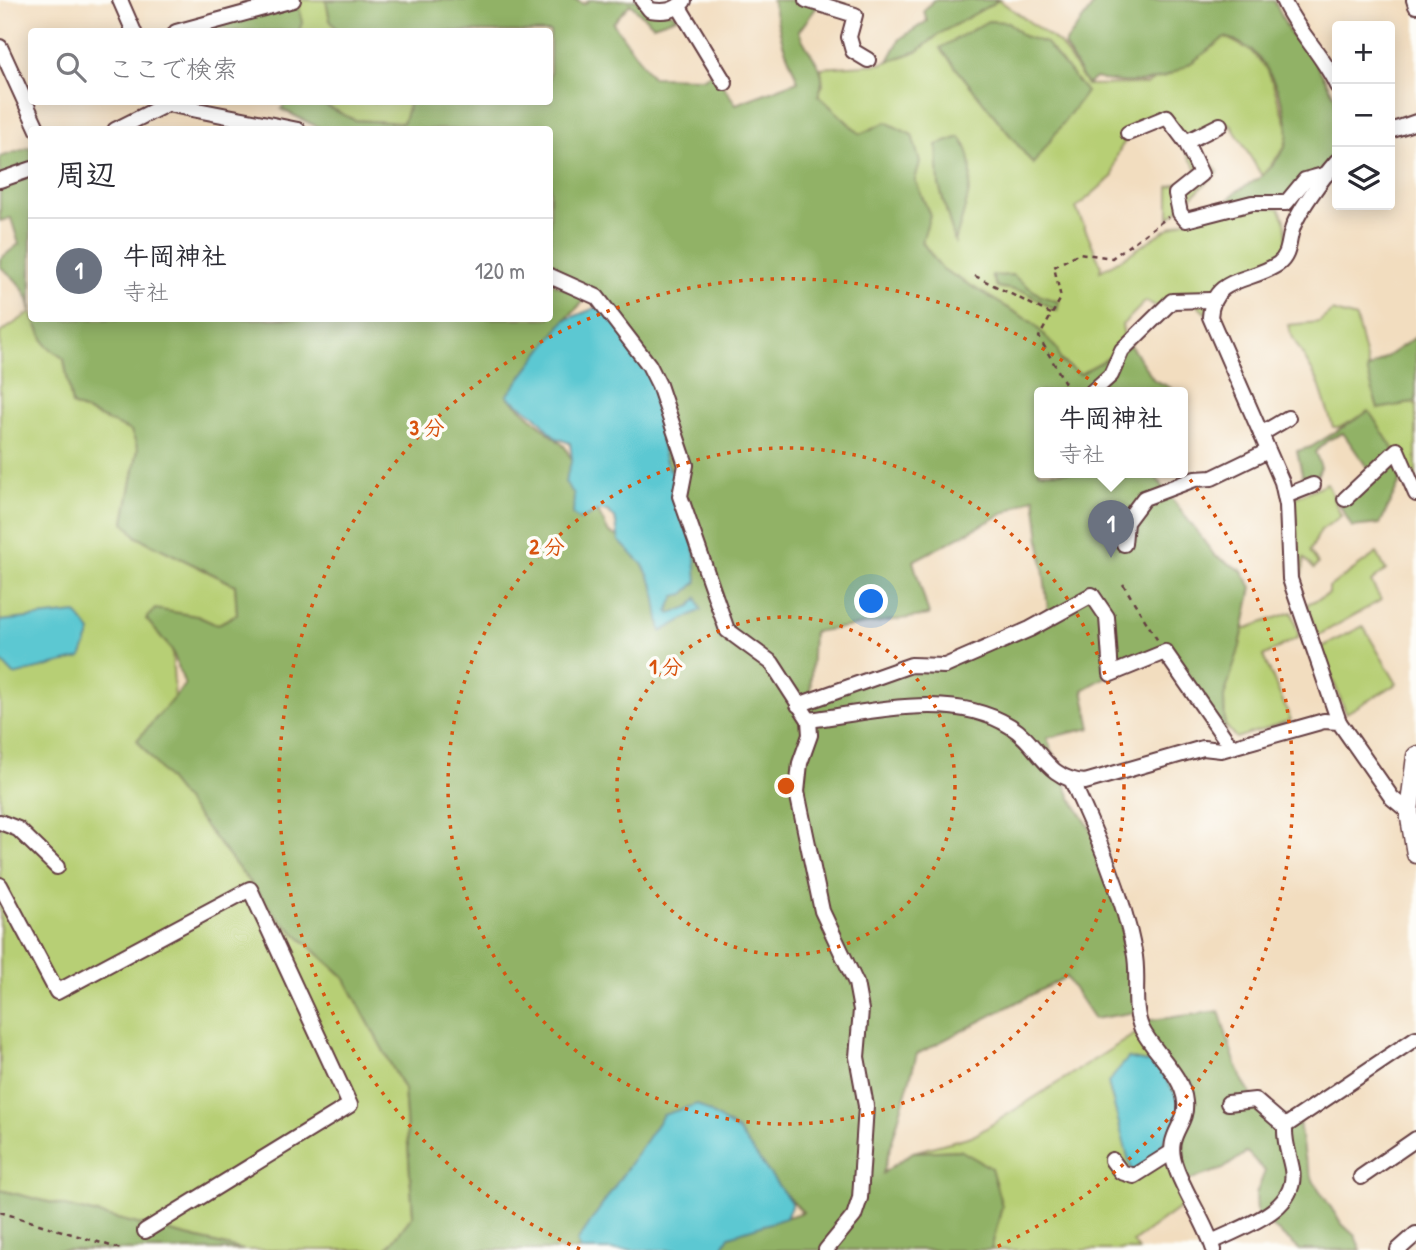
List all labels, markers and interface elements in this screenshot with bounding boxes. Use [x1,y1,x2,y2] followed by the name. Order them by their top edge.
[1332,21,1395,210] map controls
[1332,21,1395,84] button: +
[28,28,553,105] search box
[52,48,90,86] icon: search
[108,51,238,86] text: ここで検索
[1332,84,1395,147] button: −
[1332,147,1395,210] button: layers
[56,154,116,194] text: 周辺
[123,238,227,273] text: 牛岡神社
[75,255,83,286] text: 1
[475,255,525,286] text: 120 m
[123,276,169,307] text: 寺社
[1034,387,1188,478] popup
[1059,400,1163,435] text: 牛岡神社
[409,413,445,442] text: 3 分
[1059,438,1105,469] text: 寺社
[1088,500,1134,558] pin: 1
[529,532,565,561] text: 2 分
[854,584,888,618] your location
[649,652,683,681] text: 1 分
[774,774,798,798] centre of rings

